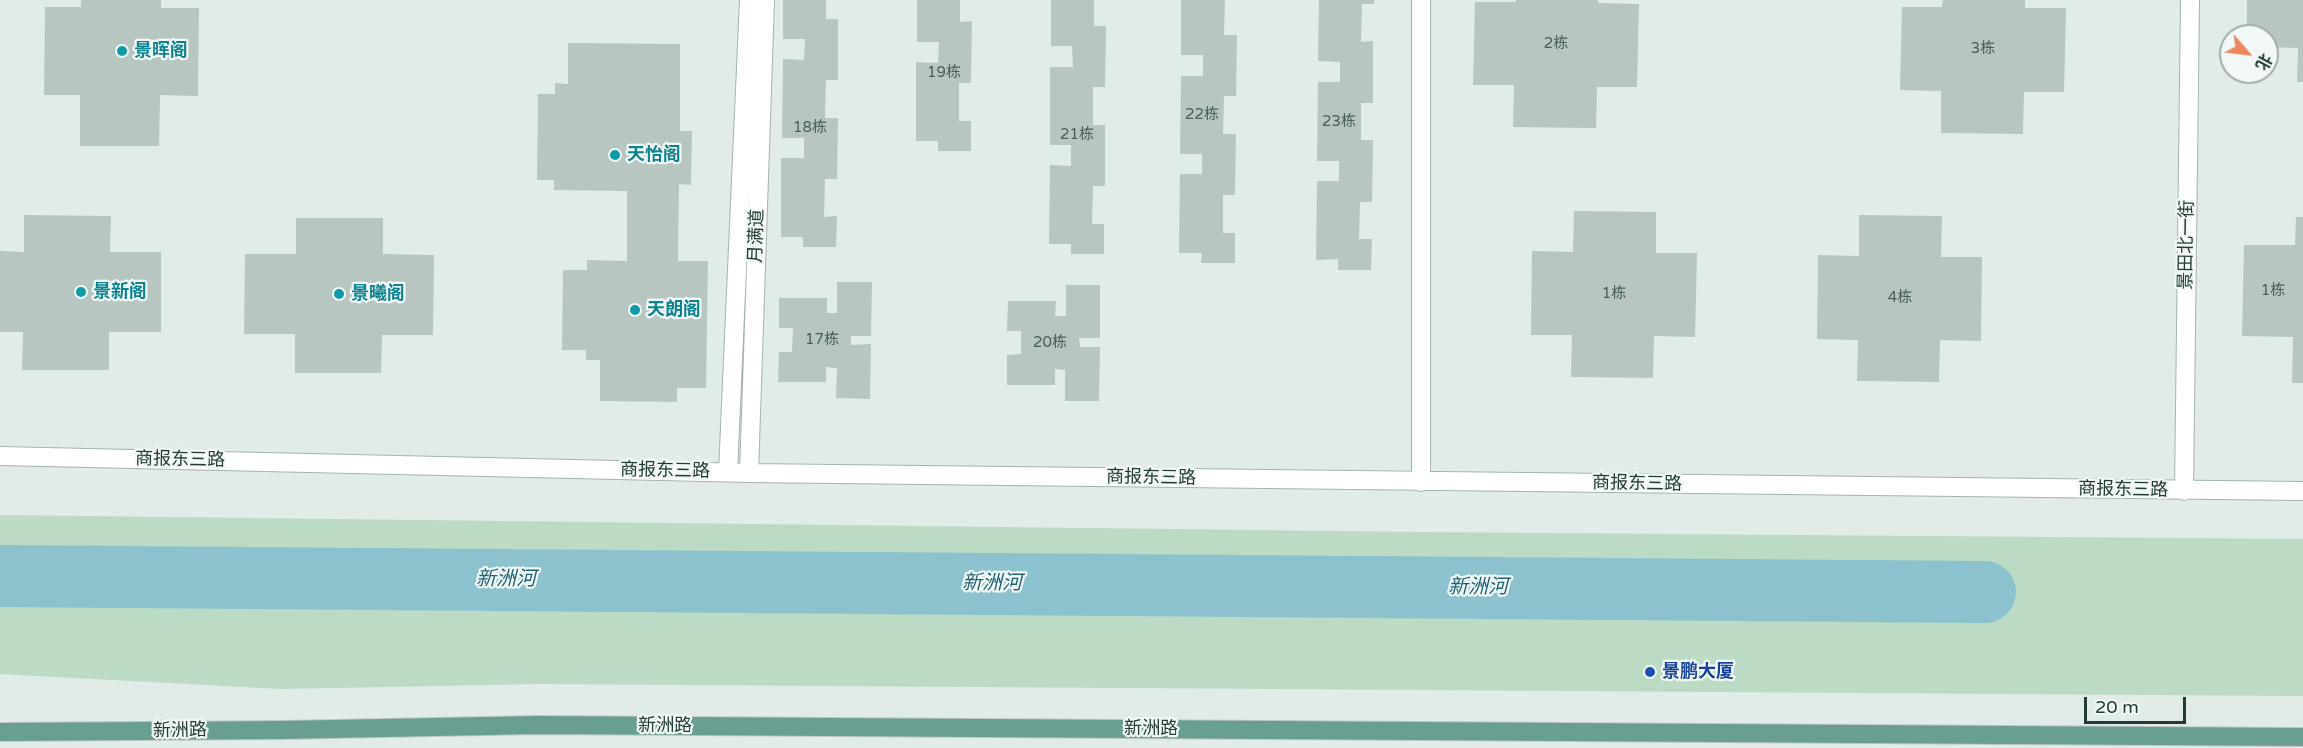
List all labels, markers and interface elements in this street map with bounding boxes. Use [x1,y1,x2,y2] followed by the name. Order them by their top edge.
[2219,24,2279,84] north arrow
[1544,35,1568,53] house number: 2栋
[134,40,188,62] place label: 景晖阁
[1971,40,1995,58] house number: 3栋
[115,44,129,58] marker: 景晖阁
[2251,50,2276,73] text: 北
[927,64,961,82] house number: 19栋
[1185,106,1219,124] house number: 22栋
[1322,113,1356,131] house number: 23栋
[793,119,827,137] house number: 18栋
[1060,126,1094,144] house number: 21栋
[627,144,681,166] place label: 天怡阁
[608,148,622,162] marker: 天怡阁
[2175,200,2199,290] street label: 景田北一街
[745,209,769,263] street label: 月满道
[93,281,147,303] place label: 景新阁
[2261,282,2285,300] house number: 1栋
[351,283,405,305] place label: 景曦阁
[74,285,88,299] marker: 景新阁
[1602,285,1626,303] house number: 1栋
[332,287,346,301] marker: 景曦阁
[1888,289,1912,307] house number: 4栋
[647,299,701,321] place label: 天朗阁
[628,303,642,317] marker: 天朗阁
[805,331,839,349] house number: 17栋
[1033,334,1067,352] house number: 20栋
[135,448,225,472] street label: 商报东三路
[620,459,710,483] street label: 商报东三路
[1106,466,1196,490] street label: 商报东三路
[1592,472,1682,496] street label: 商报东三路
[2078,478,2168,502] street label: 商报东三路
[476,568,536,592] water label: 新洲河
[962,572,1022,596] water label: 新洲河
[1448,576,1508,600] water label: 新洲河
[1662,661,1734,683] place label: 景鹏大厦
[1643,665,1657,679] marker: 景鹏大厦
[2087,685,2189,723] scale bar
[2095,696,2139,718] text: 20 m
[638,715,692,737] street label: 新洲路
[1124,718,1178,740] street label: 新洲路
[153,720,207,742] street label: 新洲路

